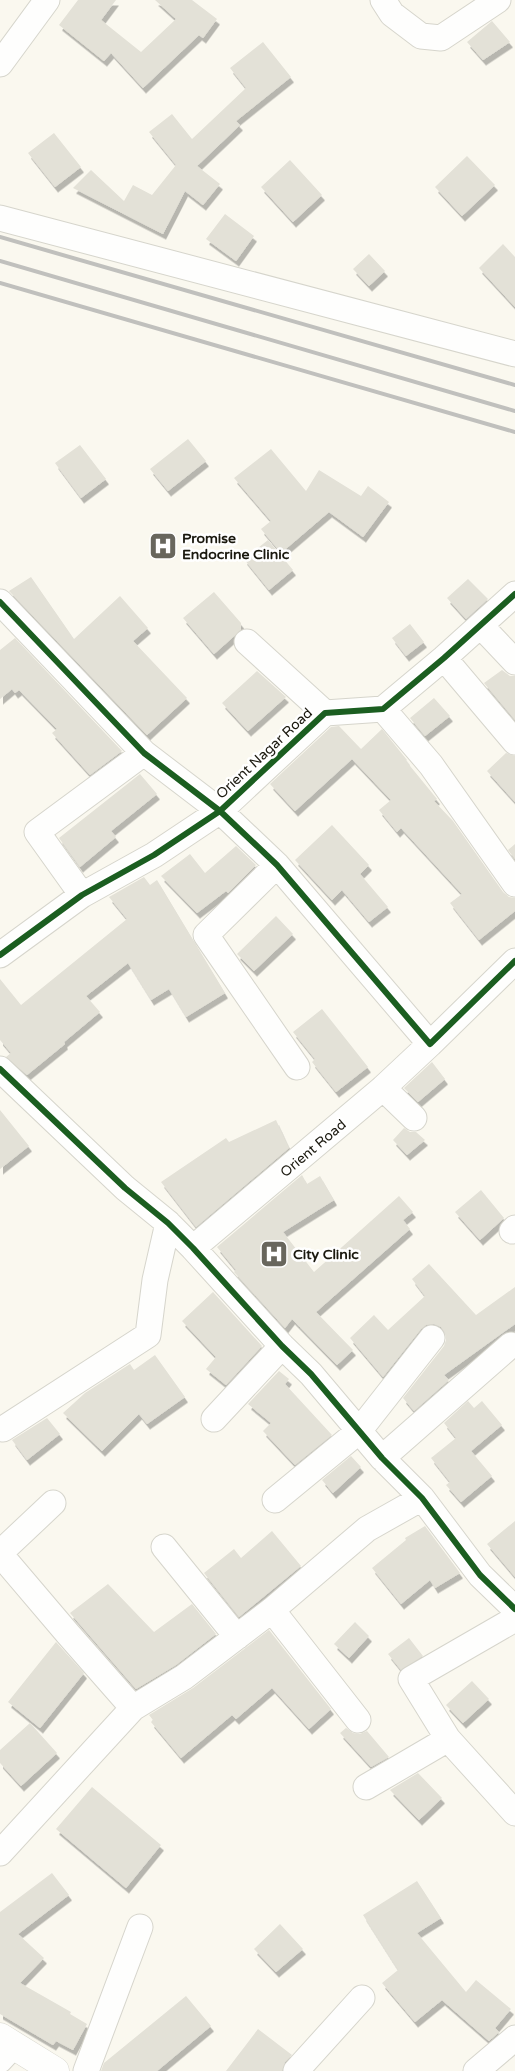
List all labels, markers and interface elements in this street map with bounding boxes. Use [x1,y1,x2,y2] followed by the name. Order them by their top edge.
[182,530,290,563] place label: Promise Endocrine Clinic
[148,531,178,561] hospital icon: Promise Endocrine Clinic
[213,704,316,802] street label: Orient Nagar Road
[277,1116,350,1181] street label: Orient Road
[259,1239,289,1269] hospital icon: City Clinic
[293,1246,359,1263] place label: City Clinic

